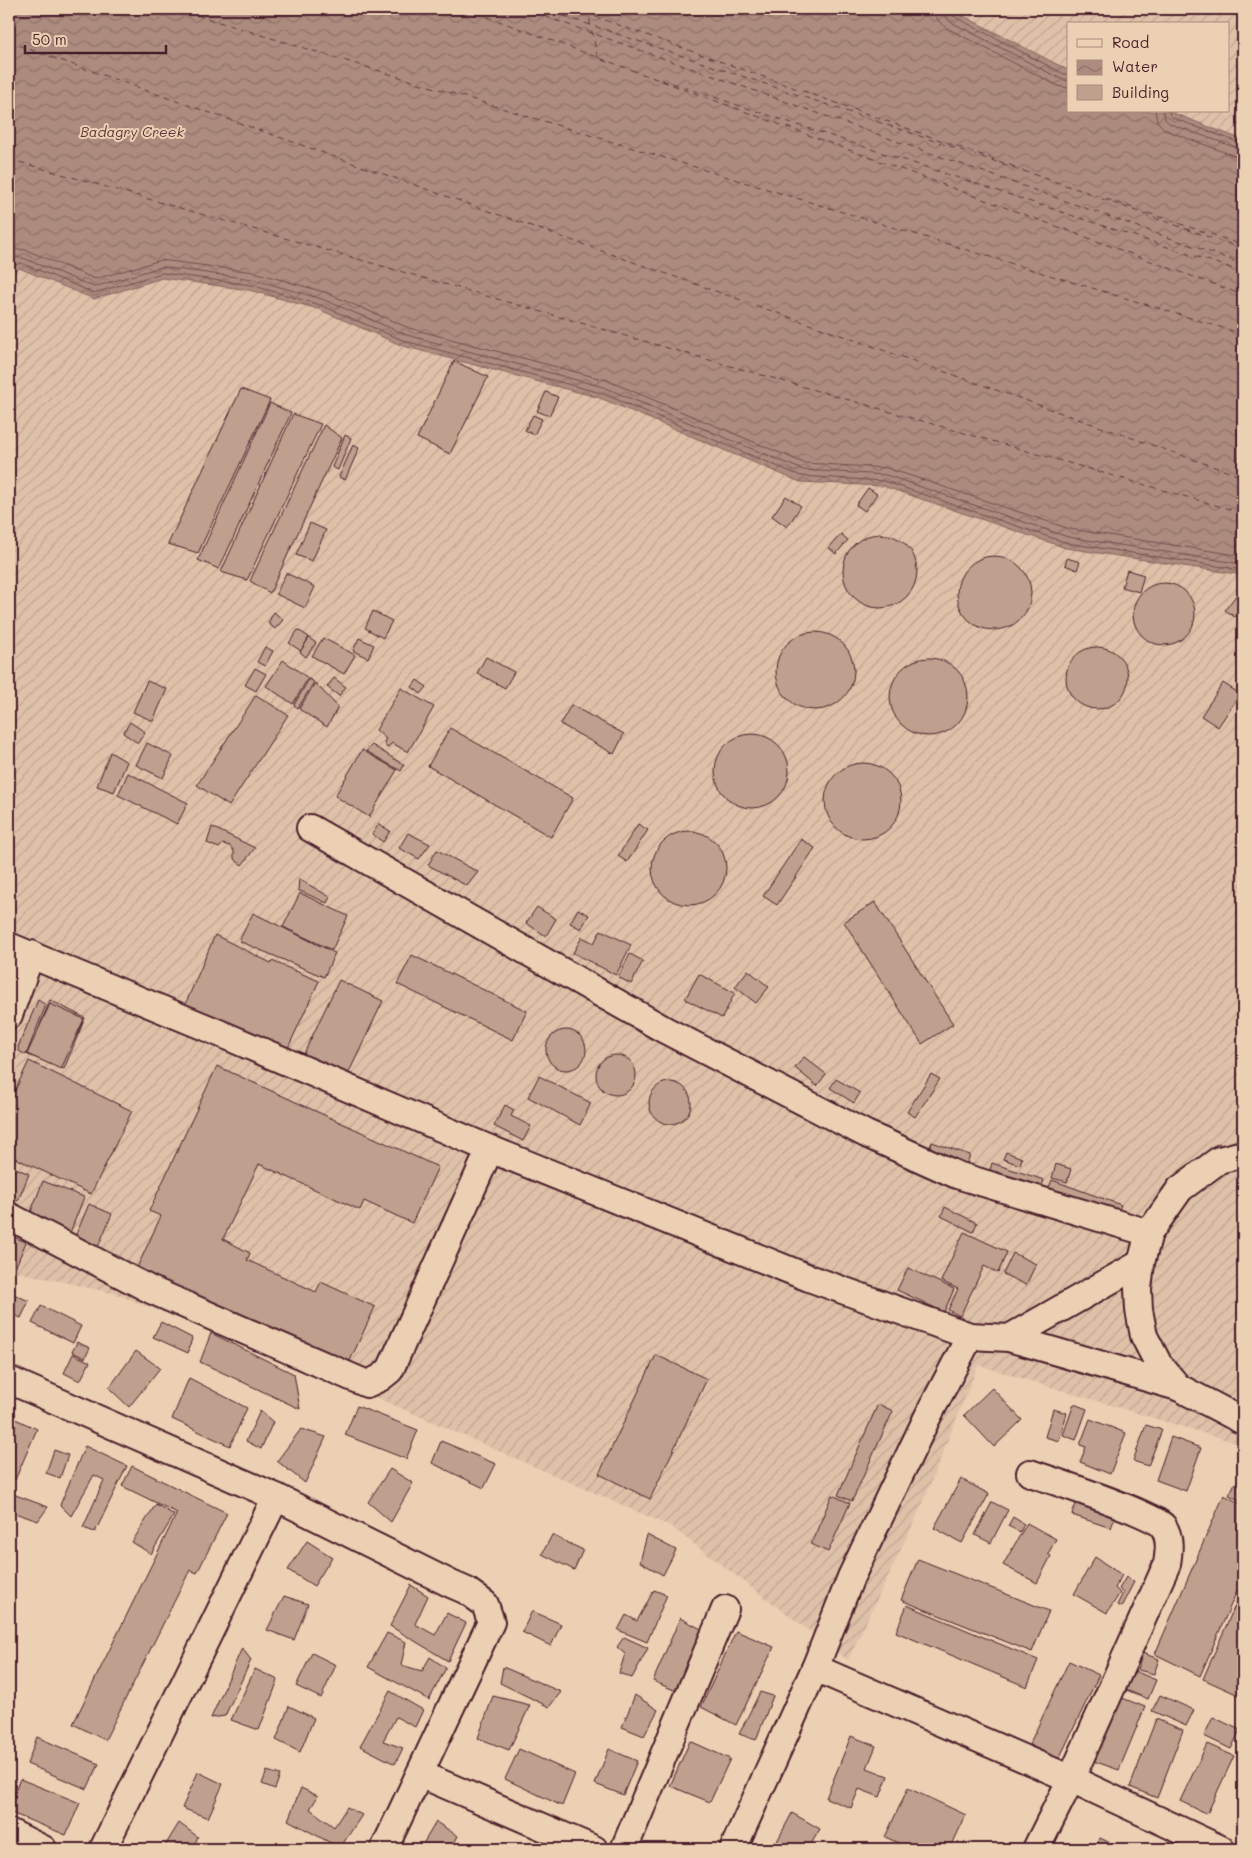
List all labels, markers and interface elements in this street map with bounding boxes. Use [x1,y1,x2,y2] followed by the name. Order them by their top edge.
[25,22,166,54] scale bar
[1067,22,1230,112] legend
[32,29,67,49] text: 50 m
[1112,32,1149,52] text: Road
[1112,56,1158,76] text: Water
[1112,82,1169,102] text: Building
[80,122,184,141] water label: Badagry Creek

